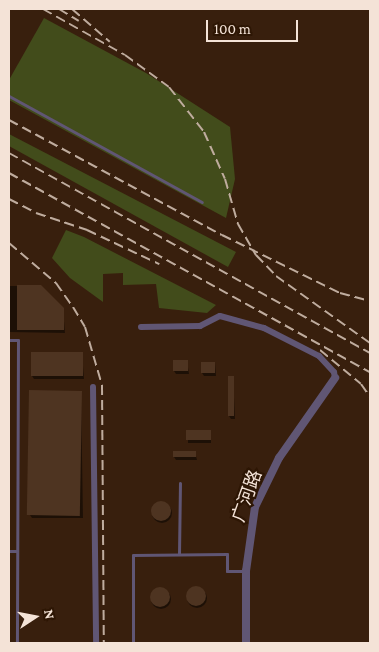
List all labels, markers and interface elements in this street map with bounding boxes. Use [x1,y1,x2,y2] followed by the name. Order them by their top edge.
[209,10,302,42] scale bar
[214,21,251,37] text: 100 m
[228,467,266,525] street label: 广河路
[10,592,60,642] north arrow
[41,608,58,620] text: N

